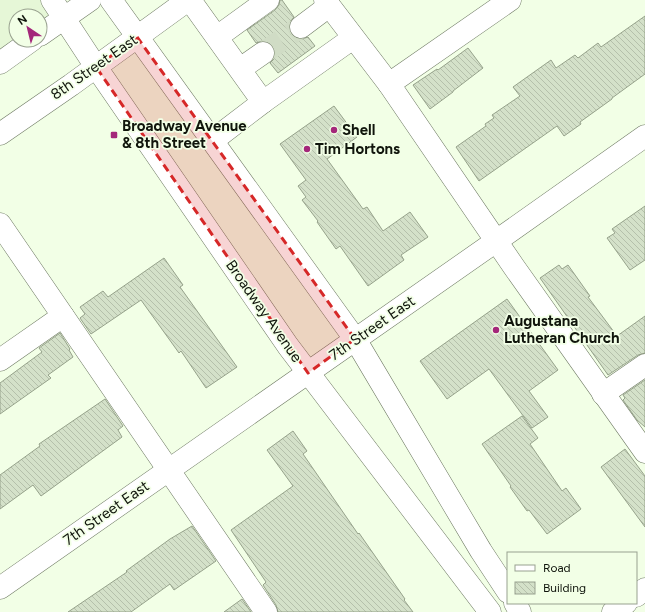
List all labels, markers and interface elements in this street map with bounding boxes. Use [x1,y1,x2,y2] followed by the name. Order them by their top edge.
[8,8,48,48] north arrow
[15,12,30,28] text: N
[47,30,141,104] street label: 8th Street East
[122,117,247,152] place label: Broadway Avenue & 8th Street
[342,121,375,139] place label: Shell
[329,125,339,135] marker: Shell
[109,130,119,140] marker: Broadway Avenue & 8th Street
[315,140,400,158] place label: Tim Hortons
[302,144,312,154] marker: Tim Hortons
[222,256,306,366] street label: Broadway Avenue
[326,292,419,364] street label: 7th Street East
[504,312,620,347] place label: Augustana Lutheran Church
[491,325,501,335] marker: Augustana Lutheran Church
[60,477,153,549] street label: 7th Street East
[507,552,637,604] legend
[543,561,571,575] text: Road
[543,581,586,595] text: Building

